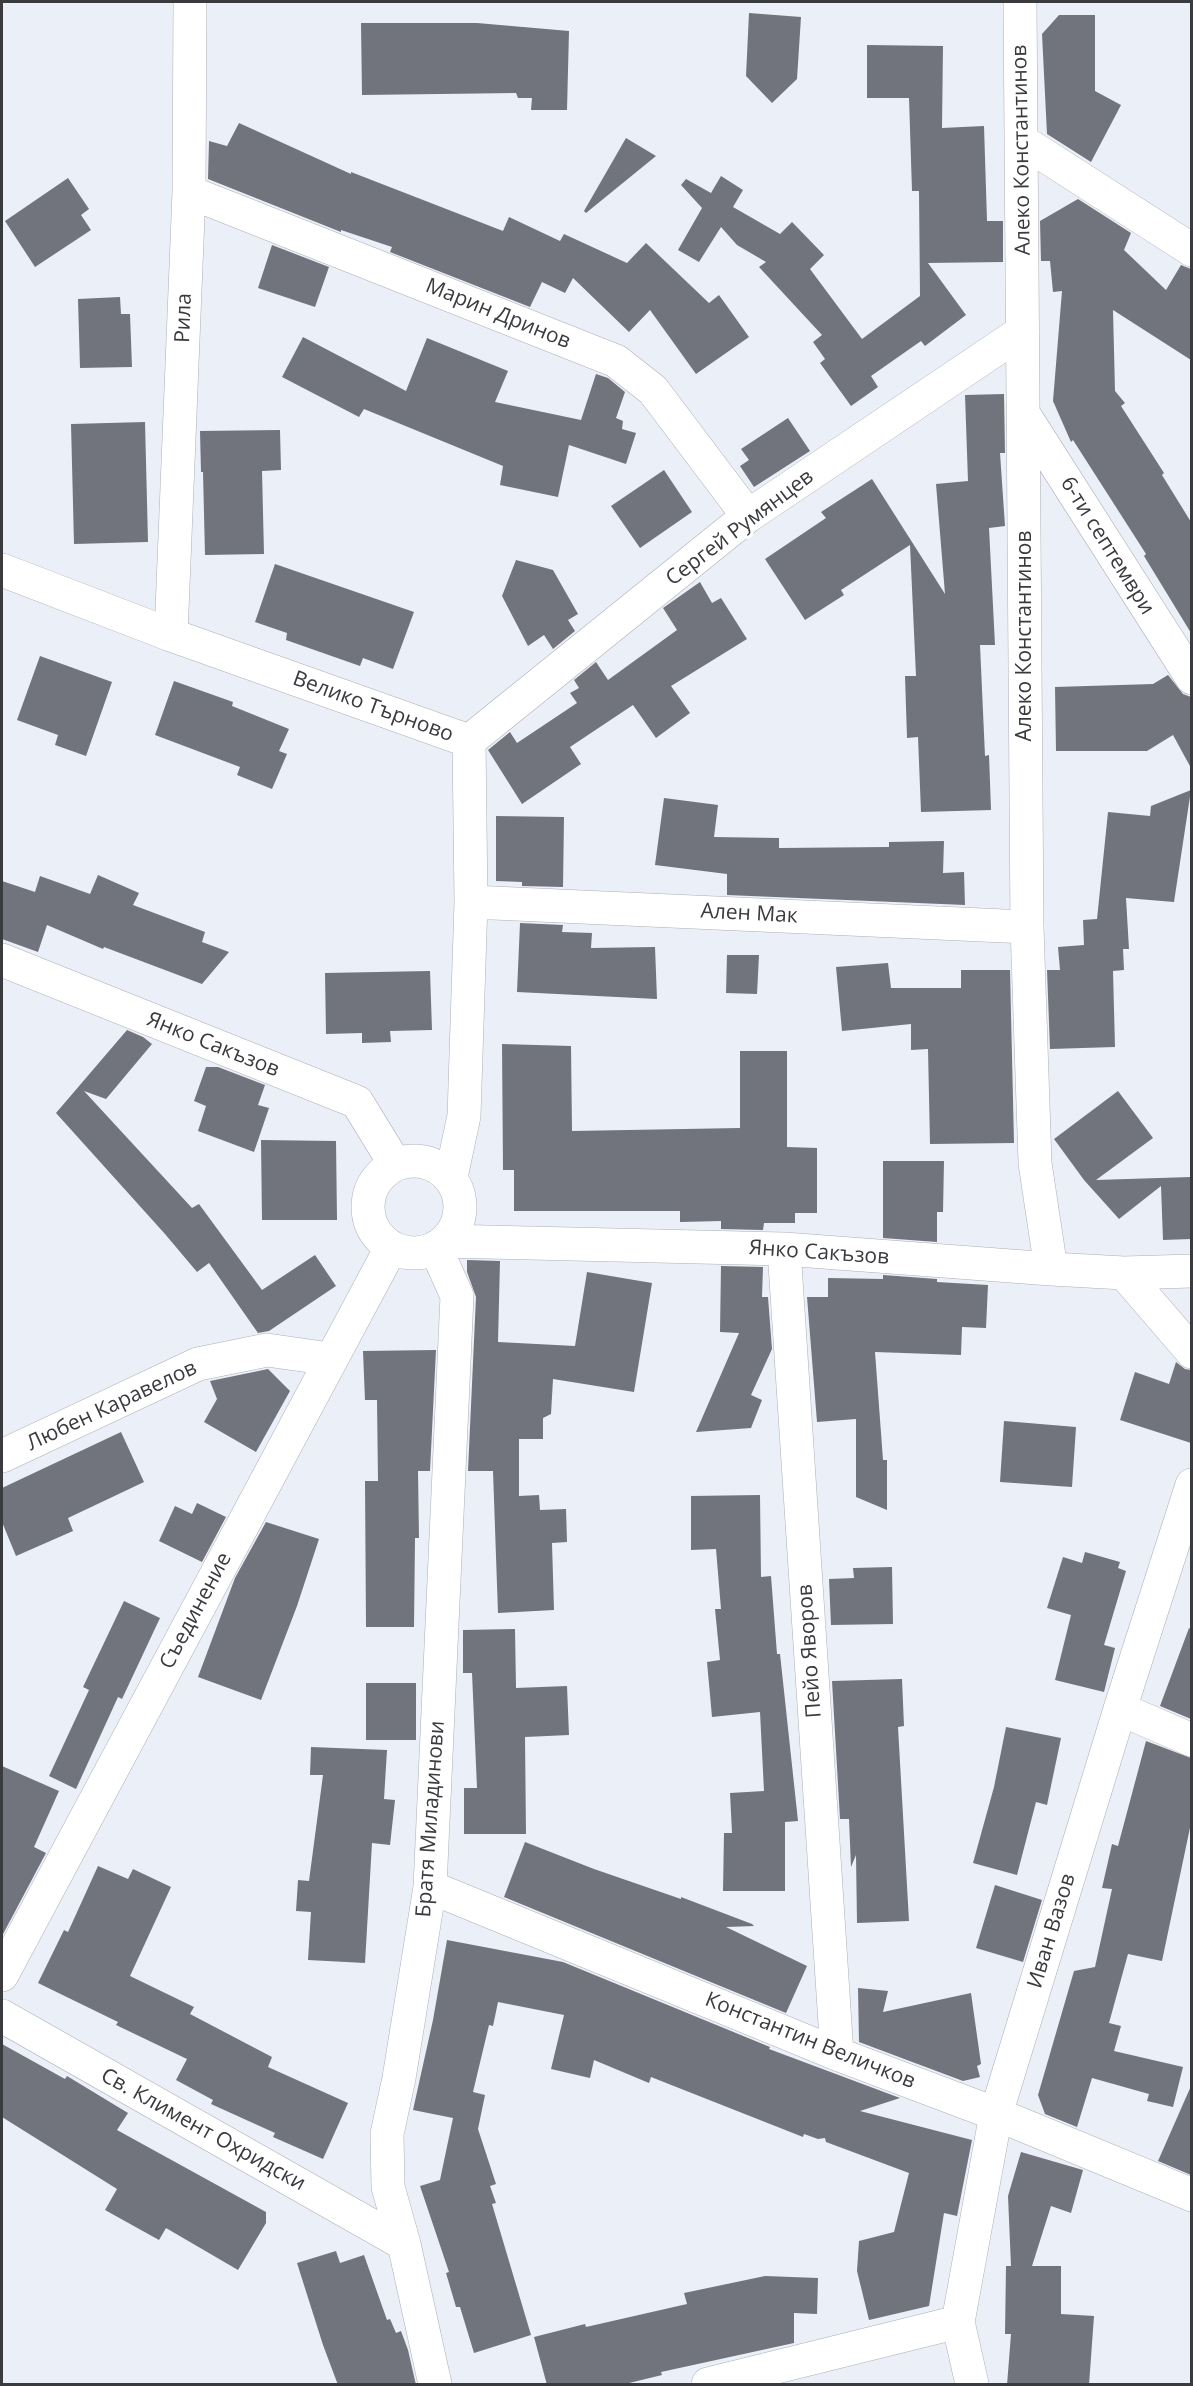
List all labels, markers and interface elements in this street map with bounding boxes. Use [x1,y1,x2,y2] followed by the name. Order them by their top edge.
[1008,44,1036,256] street label: Алеко Константинов
[422,273,574,355] street label: Марин Дринов
[171,293,197,343] street label: Рила
[661,464,819,592] street label: Сергей Румянцев
[1055,472,1159,620] street label: 6-ти септември
[1012,531,1038,741] street label: Алеко Константинов
[289,666,457,748] street label: Велико Търново
[700,899,798,929] street label: Ален Мак
[143,1007,283,1083] street label: Янко Сакъзов
[748,1236,890,1270] street label: Янко Сакъзов
[23,1356,201,1456] street label: Любен Каравелов
[155,1548,237,1674] street label: Съединение
[793,1583,827,1719] street label: Пейо Яворов
[412,1720,450,1918] street label: Братя Миладинови
[1023,1871,1081,1991] street label: Иван Вазов
[701,1987,919,2095] street label: Константин Величков
[96,2063,310,2197] street label: Св. Климент Охридски

